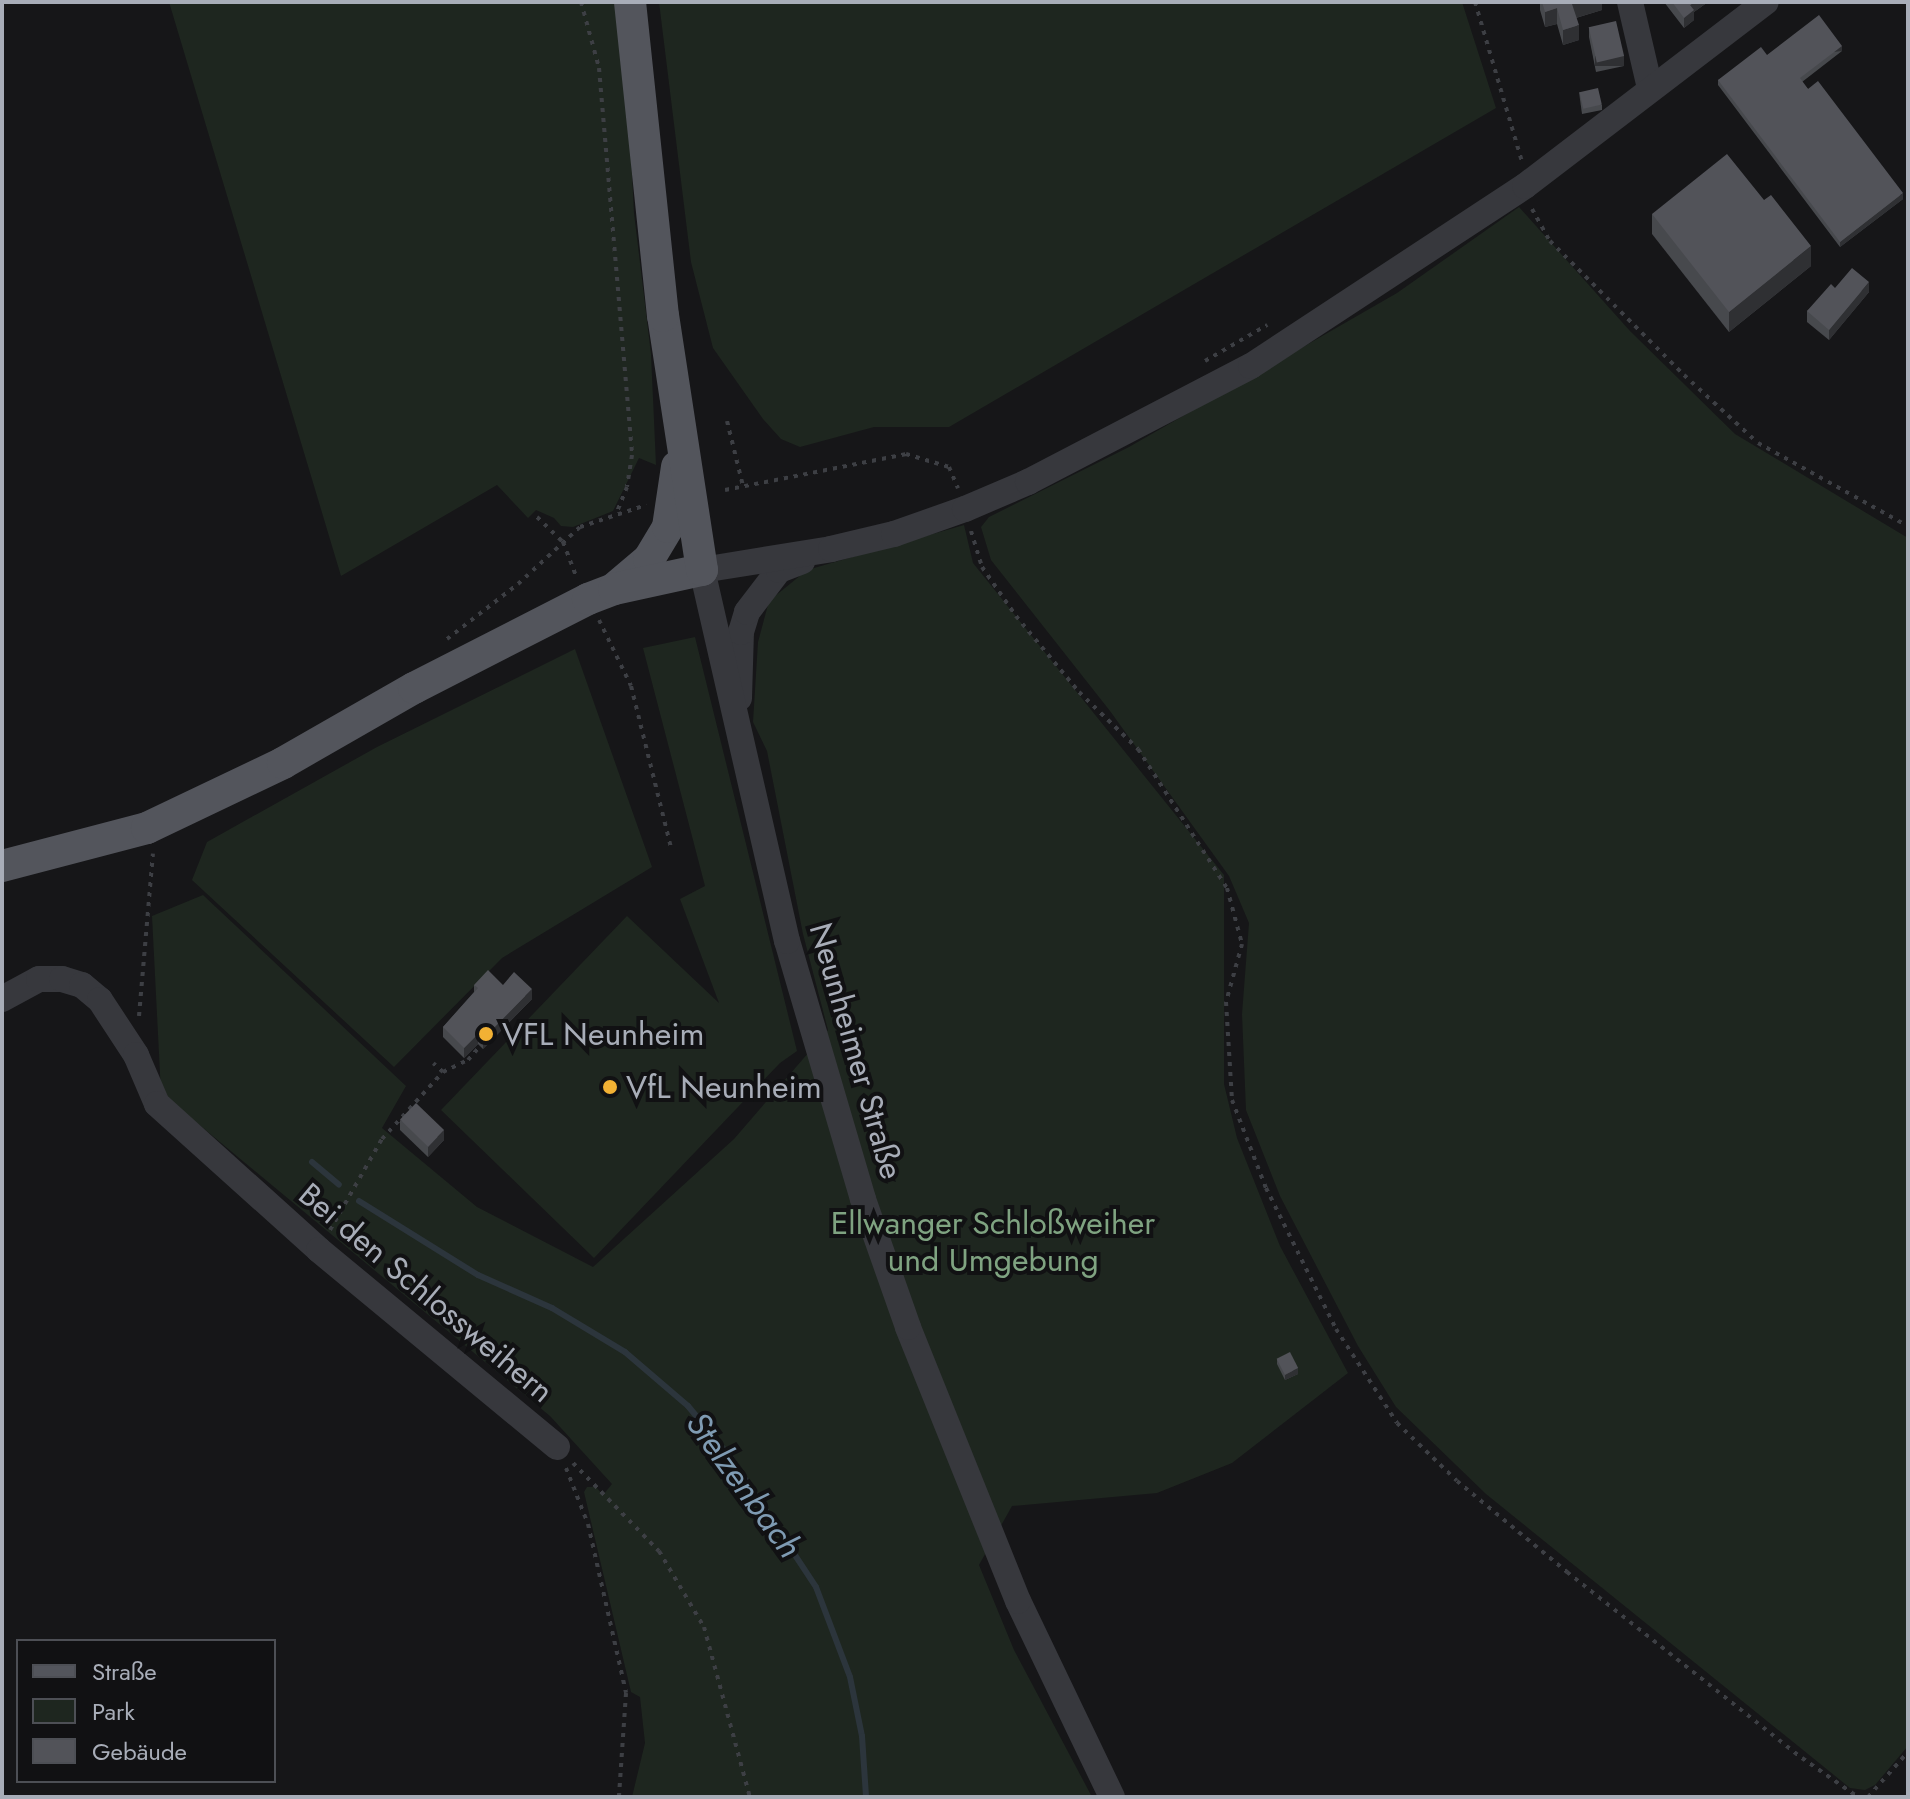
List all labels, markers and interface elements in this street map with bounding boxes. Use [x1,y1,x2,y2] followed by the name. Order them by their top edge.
[801,919,911,1183] street label: Neunheimer Straße
[502,1015,705,1053] place label: VFL Neunheim
[477,1025,495,1043] marker: VFL Neunheim
[626,1068,822,1106] place label: VfL Neunheim
[601,1078,619,1096] marker: VfL Neunheim
[291,1175,561,1411] street label: Bei den Schlossweihern
[831,1205,1155,1280] park label: Ellwanger Schloßweiher und Umgebung
[677,1404,811,1566] water label: Stelzenbach
[16,1639,276,1783] legend
[92,1654,157,1689] text: Straße
[92,1694,135,1729] text: Park
[92,1734,187,1769] text: Gebäude

